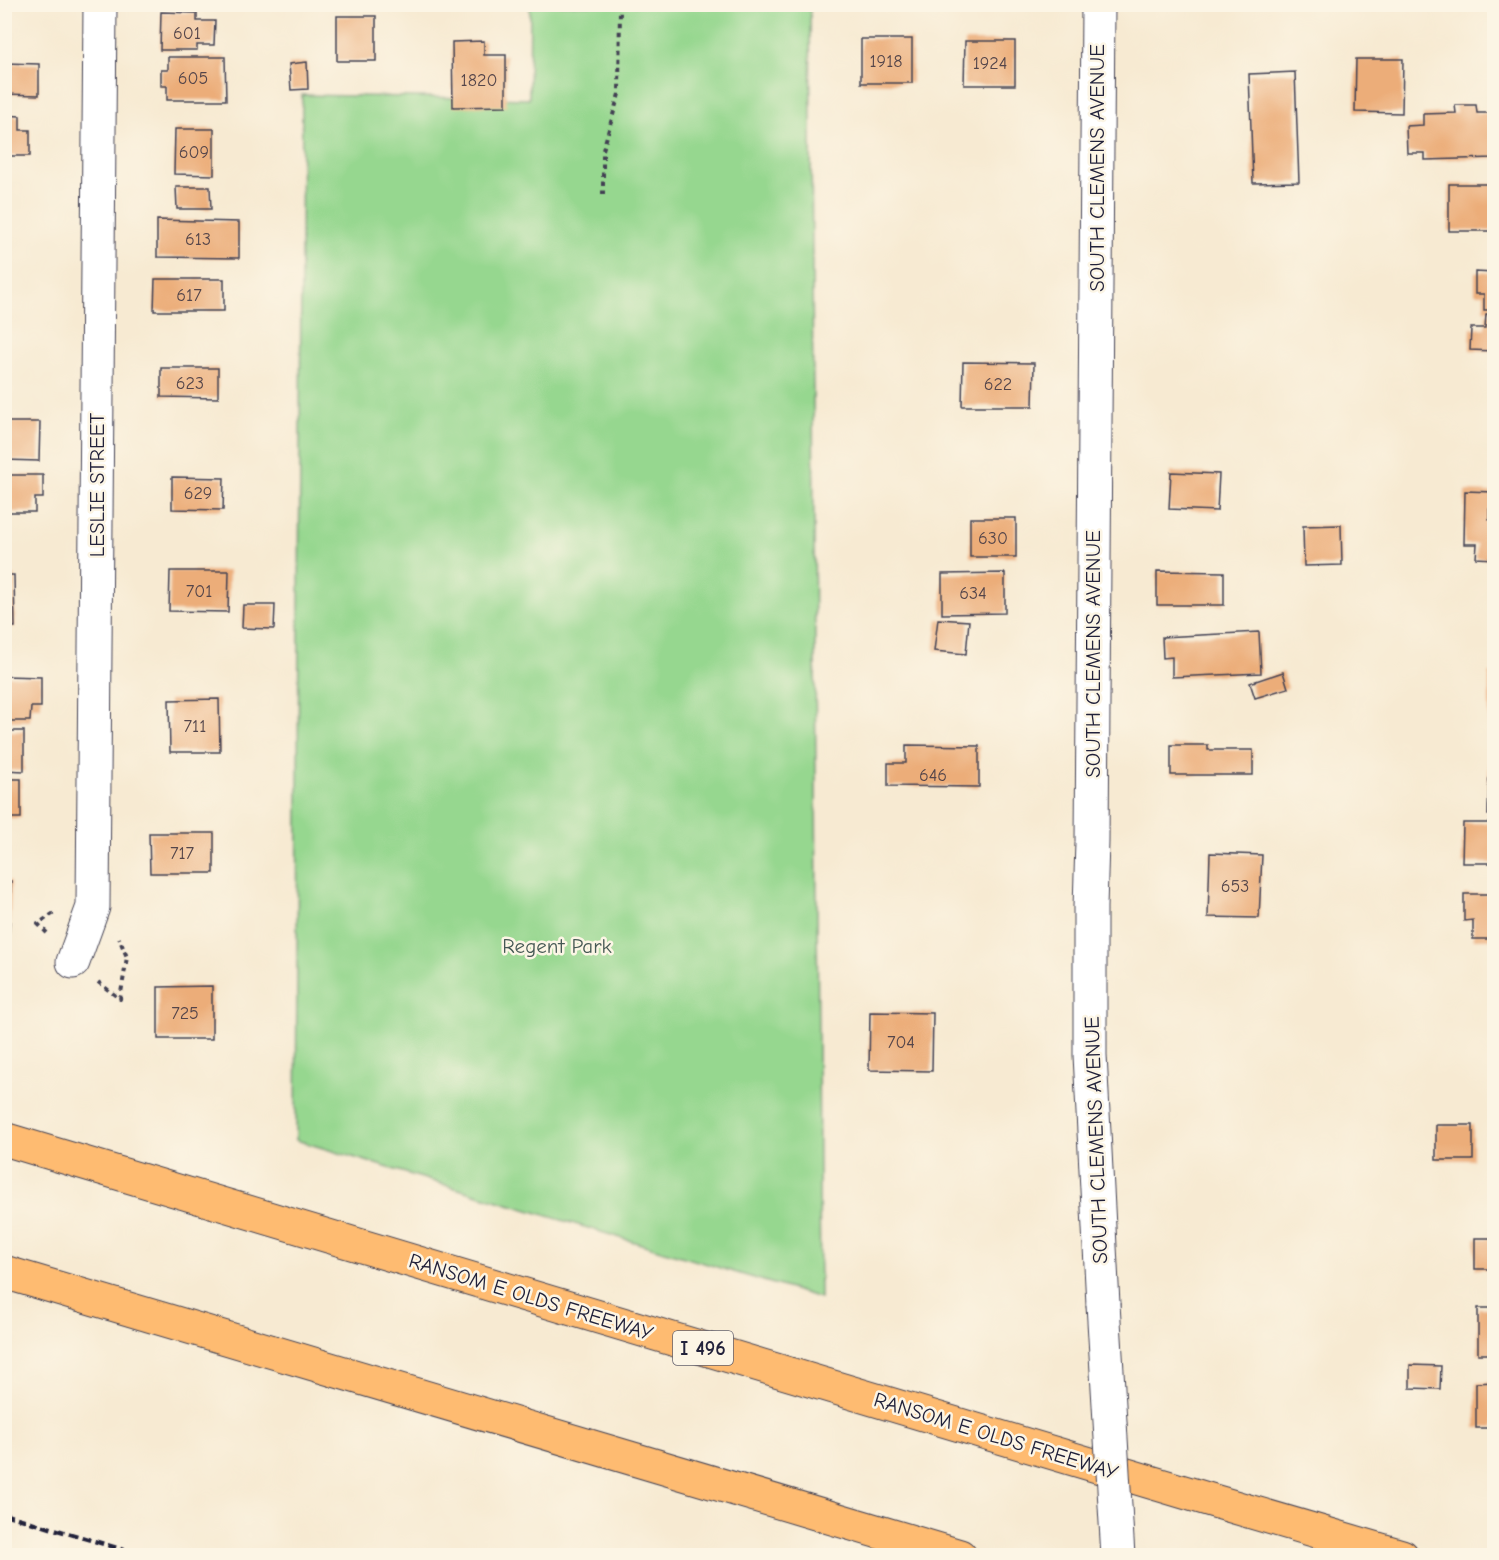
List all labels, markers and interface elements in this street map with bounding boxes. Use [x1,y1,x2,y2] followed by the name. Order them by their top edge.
[173,23,201,44] house number: 601
[1085,44,1109,292] street label: SOUTH CLEMENS AVENUE
[869,51,903,72] house number: 1918
[973,53,1007,74] house number: 1924
[178,68,208,89] house number: 605
[461,70,497,91] house number: 1820
[179,142,209,163] house number: 609
[185,229,211,250] house number: 613
[176,285,202,306] house number: 617
[176,373,204,394] house number: 623
[984,374,1012,395] house number: 622
[85,413,109,557] street label: LESLIE STREET
[184,483,212,504] house number: 629
[978,528,1008,549] house number: 630
[1081,530,1105,778] street label: SOUTH CLEMENS AVENUE
[186,581,212,602] house number: 701
[959,583,987,604] house number: 634
[184,716,206,737] house number: 711
[919,765,947,786] house number: 646
[170,843,195,864] house number: 717
[1221,876,1249,897] house number: 653
[502,934,612,958] park label: Regent Park
[171,1003,199,1024] house number: 725
[1080,1016,1112,1264] street label: SOUTH CLEMENS AVENUE
[887,1032,915,1053] house number: 704
[406,1248,657,1346] street label: RANSOM E OLDS FREEWAY
[673,1331,733,1365] road number: I 496
[871,1387,1122,1485] street label: RANSOM E OLDS FREEWAY

